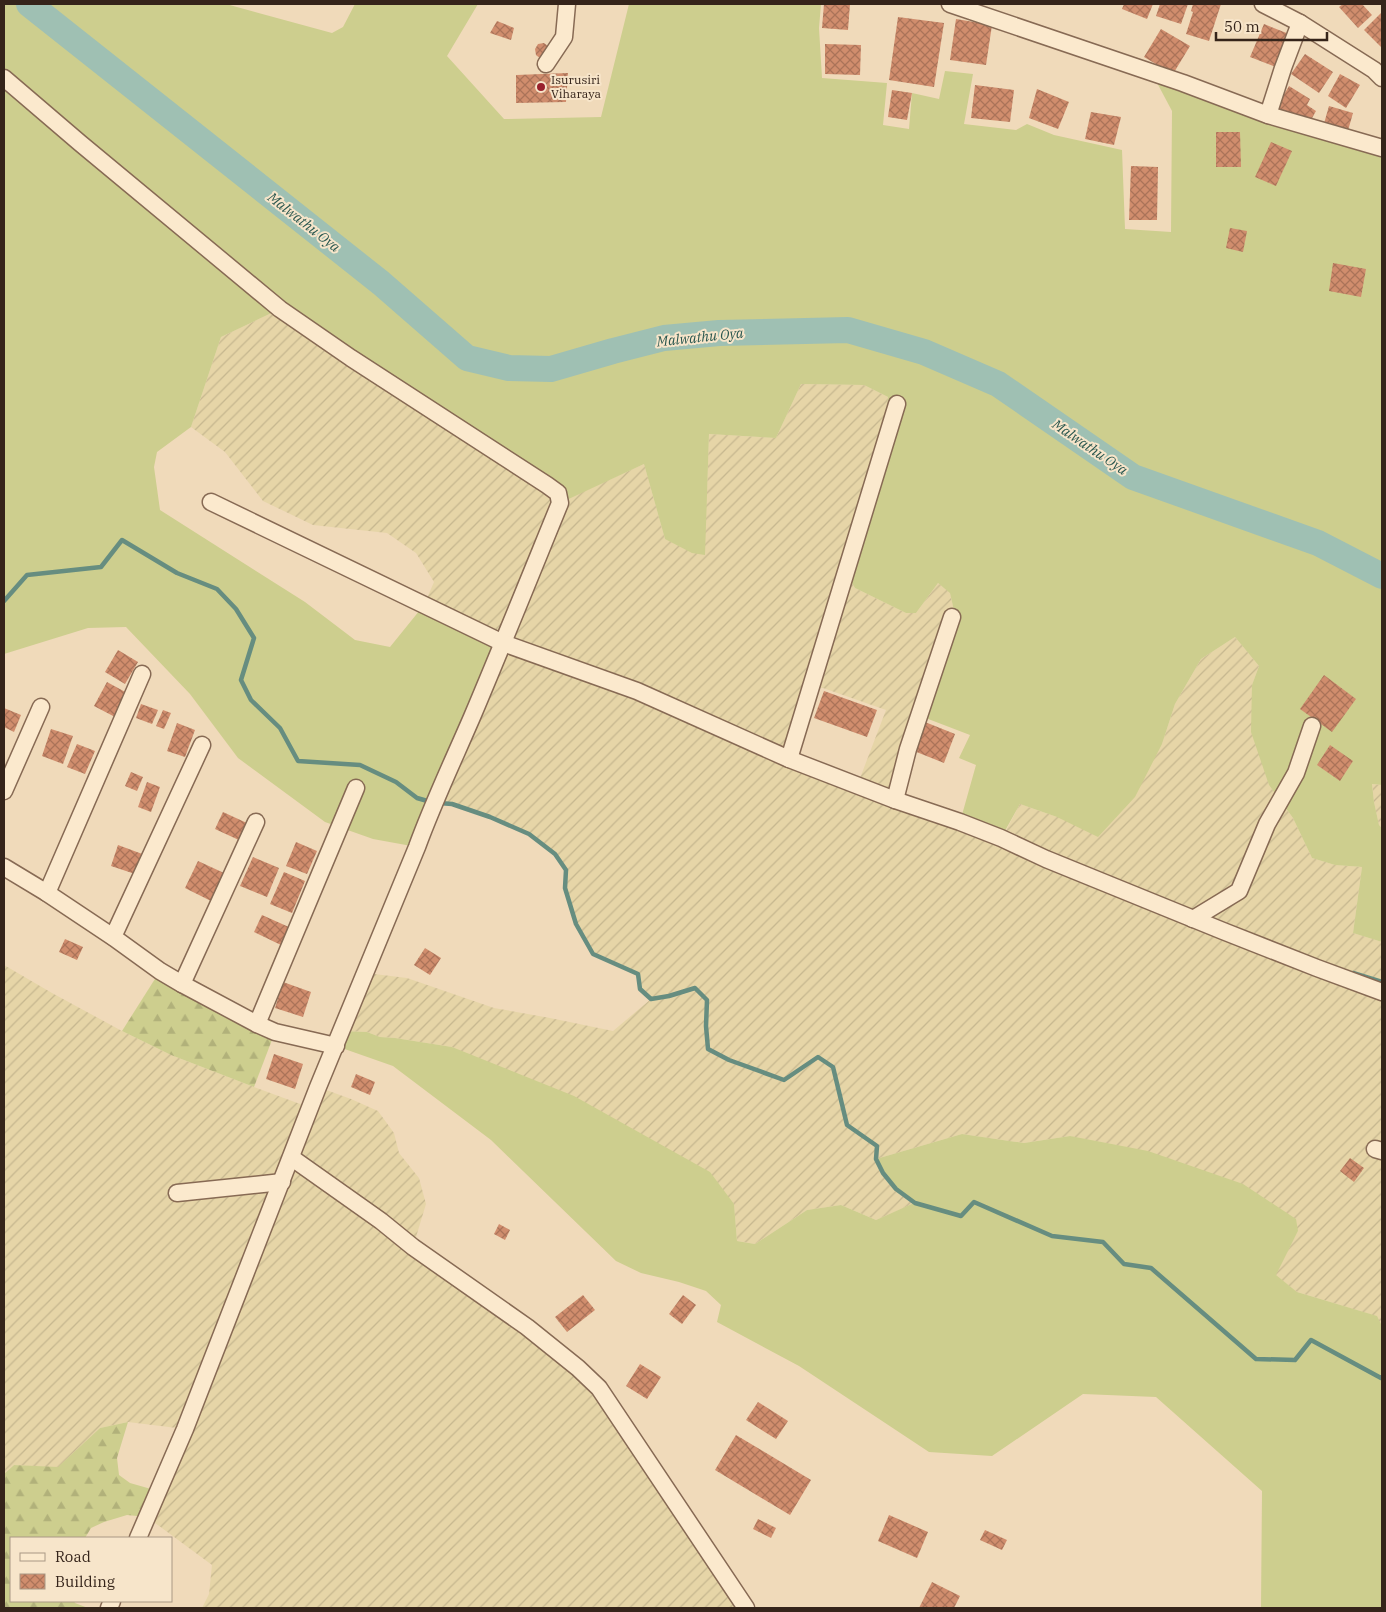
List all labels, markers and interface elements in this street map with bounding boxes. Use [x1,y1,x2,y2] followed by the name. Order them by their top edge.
[1216,10,1327,42] scale bar
[1224,17,1260,36] text: 50 m
[551,72,602,101] place label: Isurusiri Viharaya
[535,81,547,93] marker: Isurusiri Viharaya
[263,188,344,256] water label: Malwathu Oya
[655,323,745,351] water label: Malwathu Oya
[1048,415,1131,479] water label: Malwathu Oya
[10,1537,172,1602] legend
[55,1547,91,1566] text: Road
[55,1572,115,1591] text: Building

